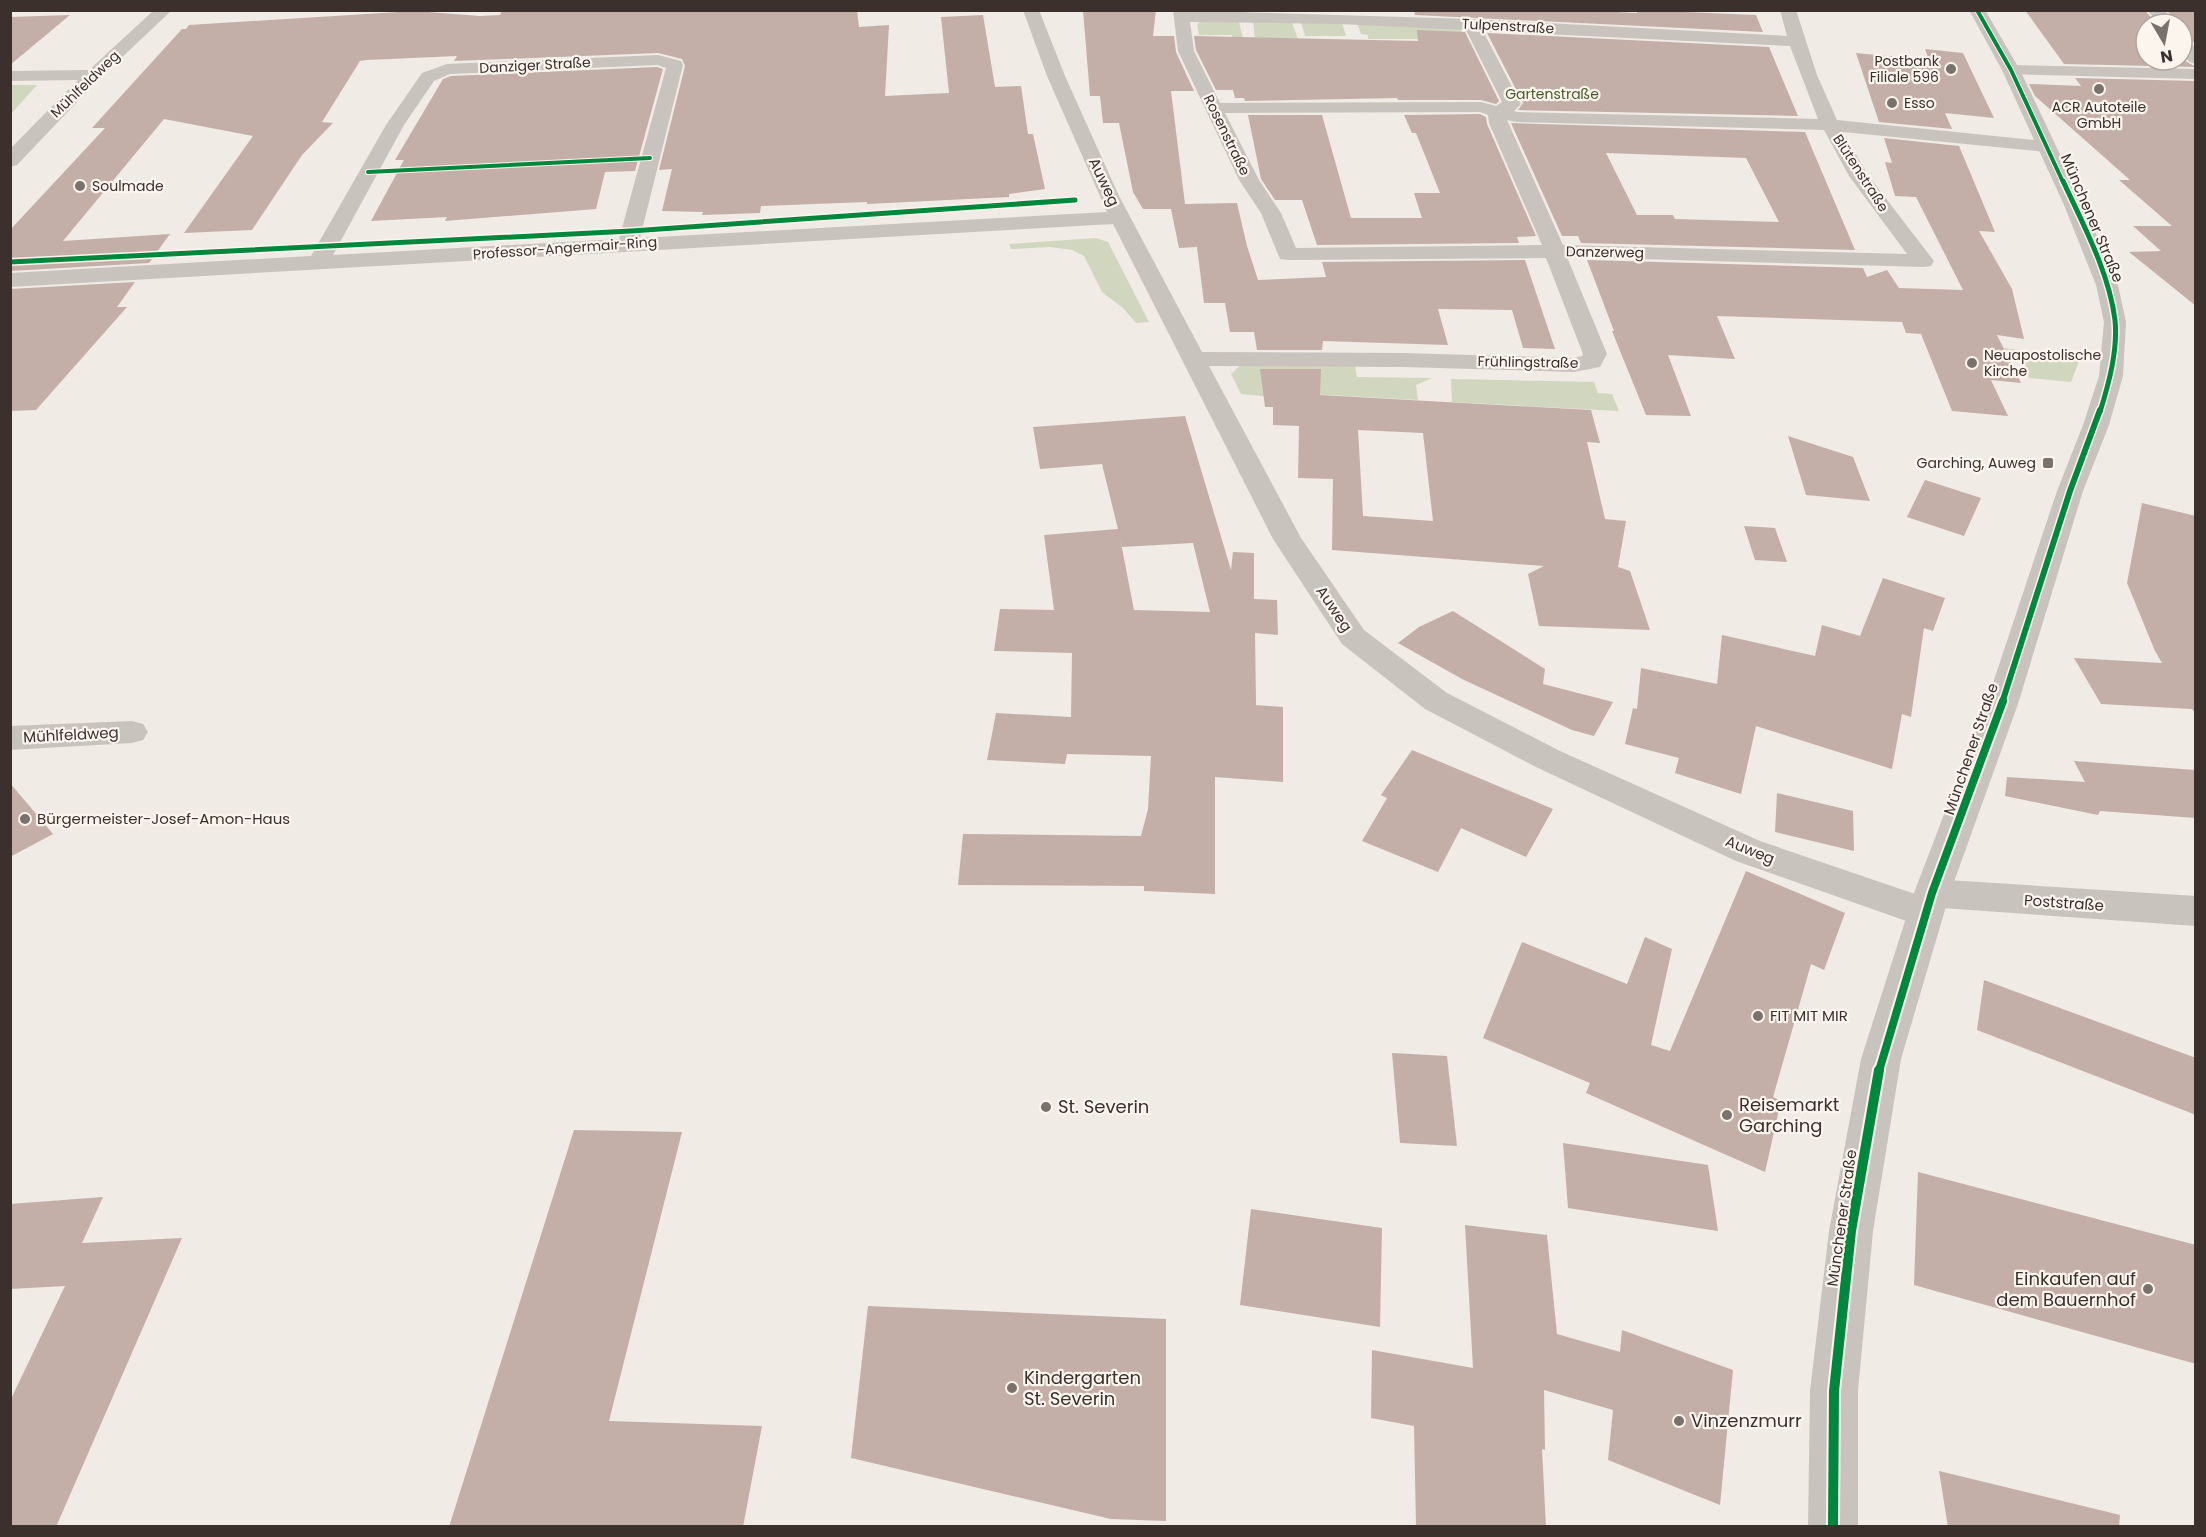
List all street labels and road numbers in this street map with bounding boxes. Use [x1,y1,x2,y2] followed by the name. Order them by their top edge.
[1461,14,1555,38] street label: Tulpenstraße
[46,46,124,122] street label: Mühlfeldweg
[479,52,591,78] street label: Danziger Straße
[1199,91,1255,179] street label: Rosenstraße
[1828,130,1894,216] street label: Blütenstraße
[2056,150,2129,285] street label: Münchener Straße
[1084,154,1125,210] street label: Auweg
[472,232,658,264] street label: Professor-Angermair-Ring
[1566,241,1644,263] street label: Danzerweg
[1477,351,1579,373] street label: Frühlingstraße
[1311,582,1358,636] street label: Auweg
[1938,680,2003,818] street label: Münchener Straße
[23,722,119,747] street label: Mühlfeldweg
[1722,830,1778,869] street label: Auweg
[2023,889,2105,916] street label: Poststraße
[1821,1148,1862,1288] street label: Münchener Straße

